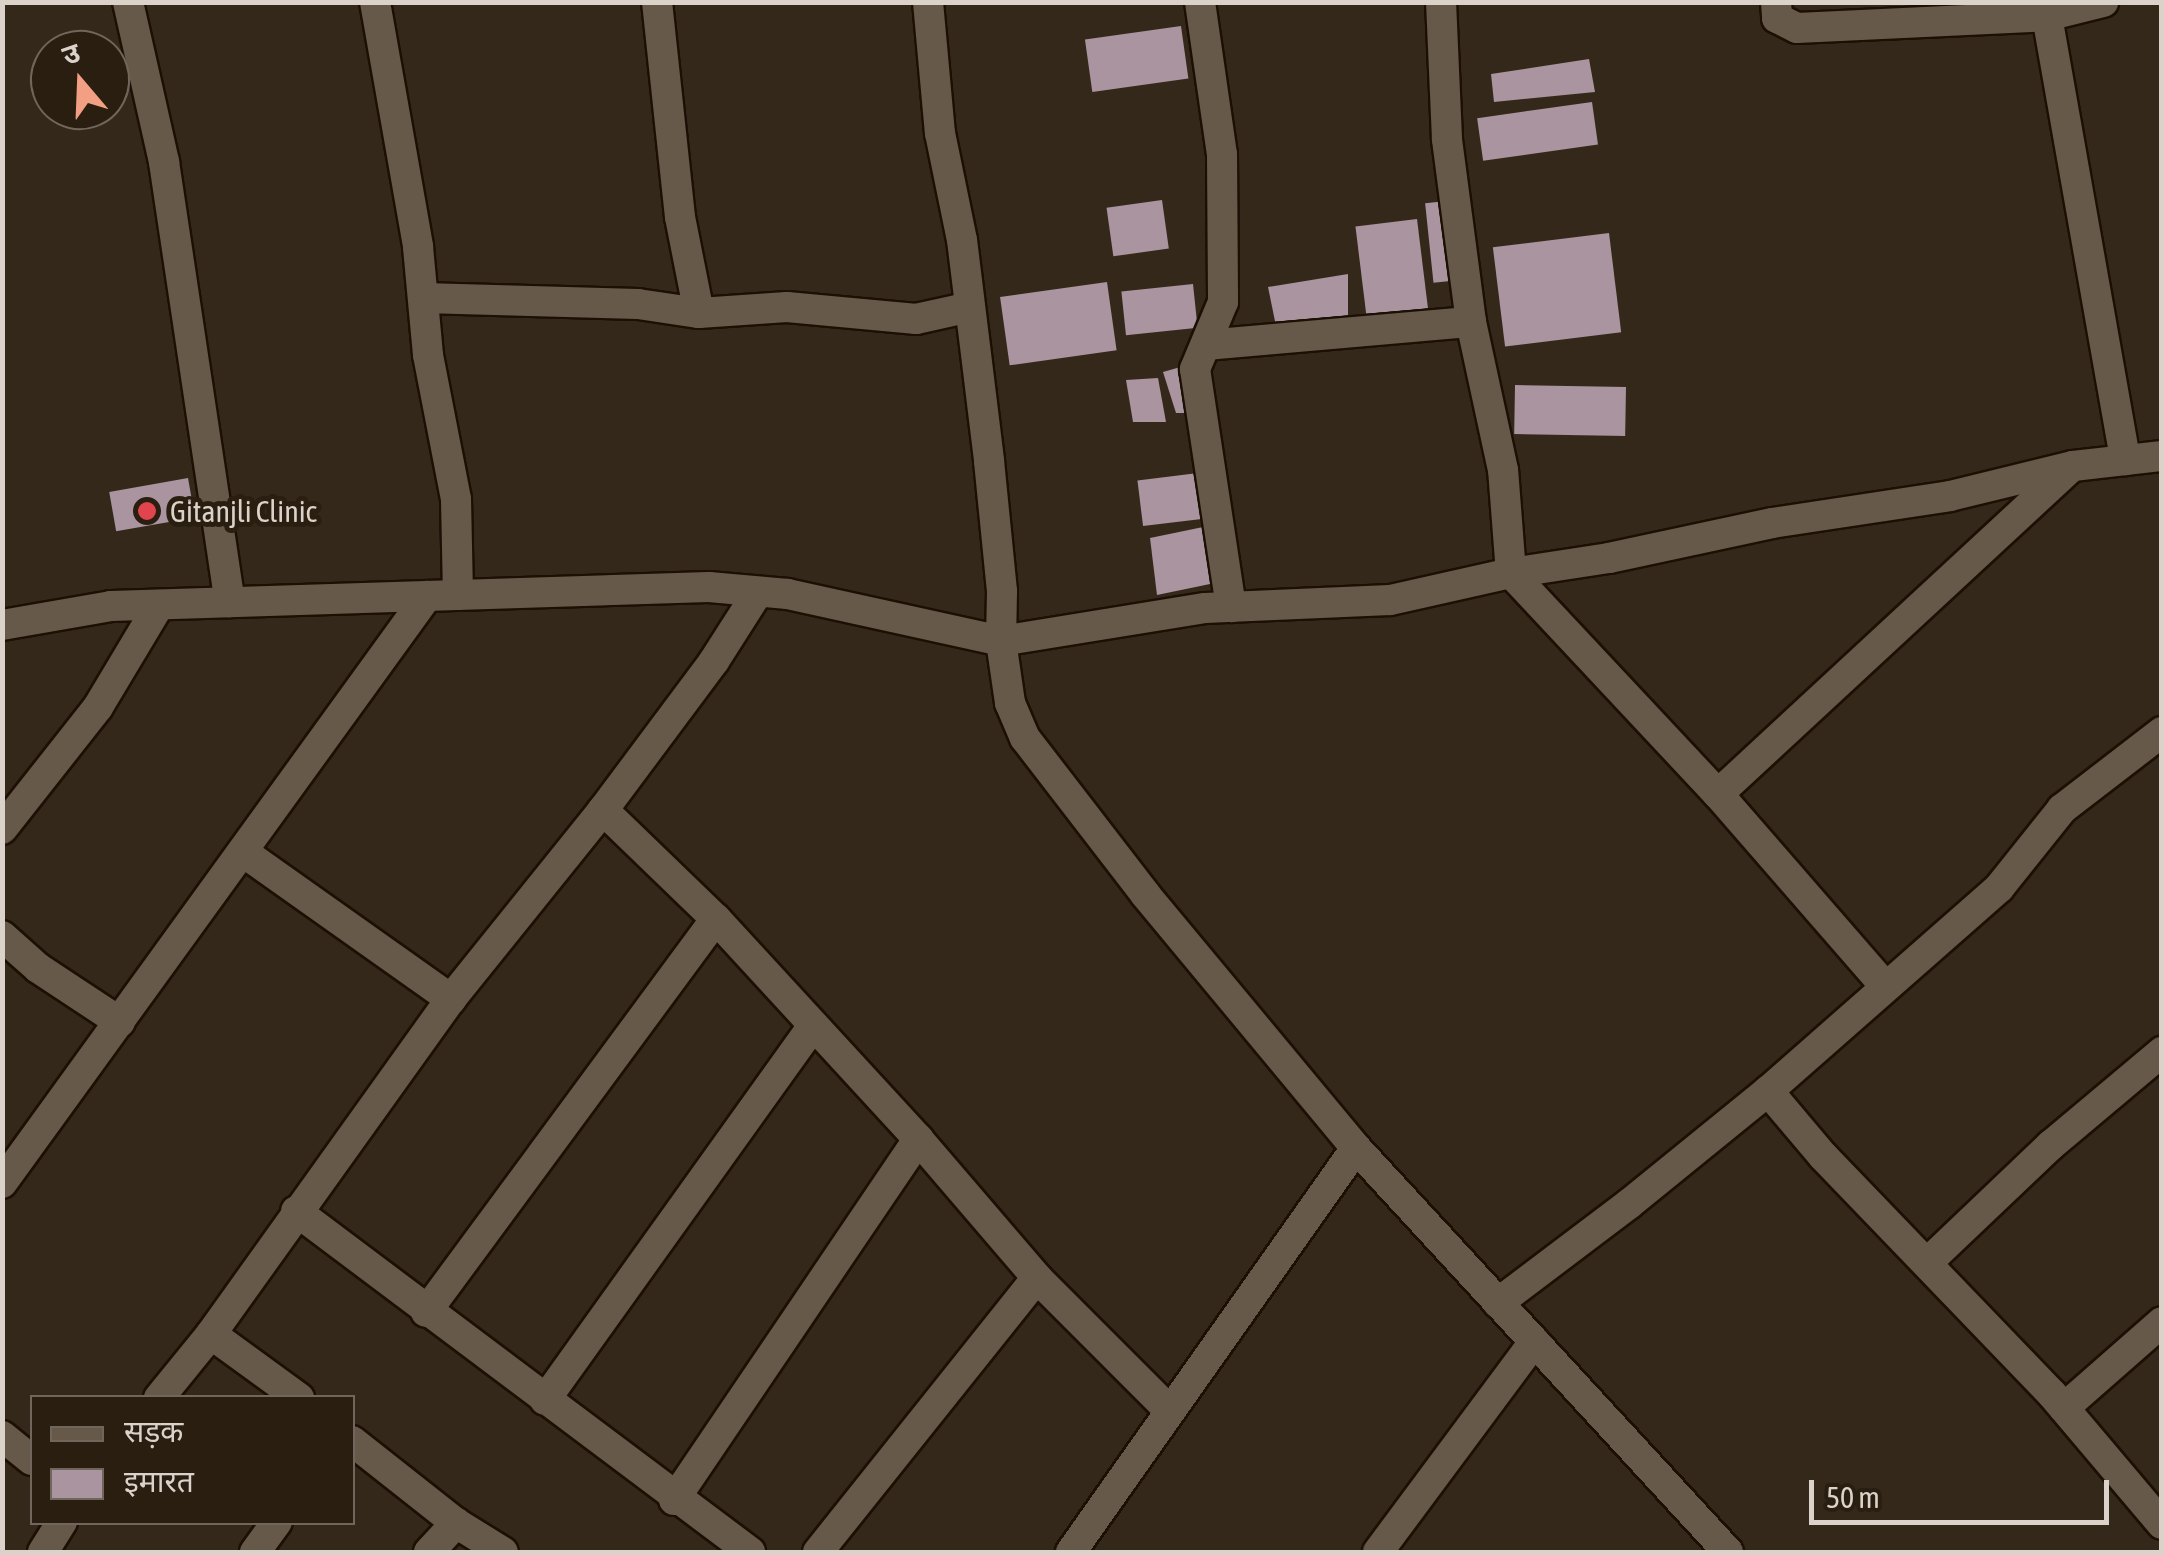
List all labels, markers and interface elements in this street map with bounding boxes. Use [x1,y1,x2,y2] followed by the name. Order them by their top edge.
[30,30,130,130] north arrow
[58,36,84,71] text: उ
[170,493,317,529] place label: Gitanjli Clinic
[134,498,160,524] marker: Gitanjli Clinic
[30,1395,355,1525] legend
[124,1414,183,1448] text: सड़क
[1814,1460,2114,1522] scale bar
[124,1464,194,1498] text: इमारत
[1826,1480,1880,1514] text: 50 m

